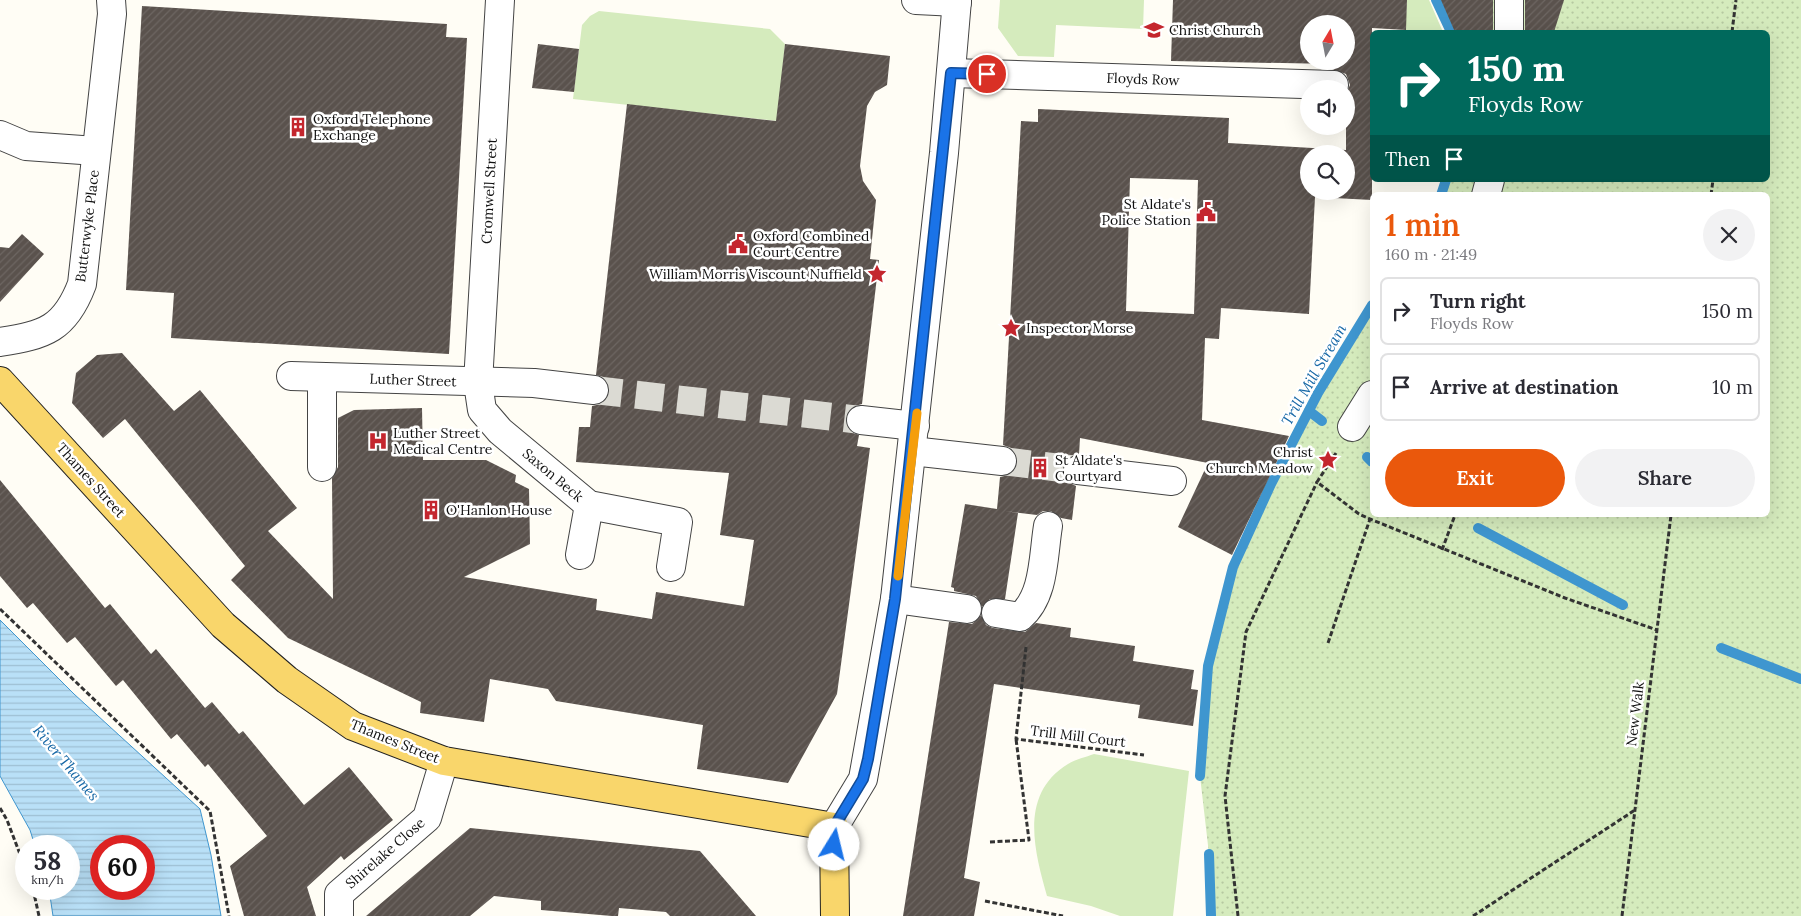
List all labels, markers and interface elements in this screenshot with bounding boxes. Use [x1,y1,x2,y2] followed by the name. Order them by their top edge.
[1300,15,1355,70] north arrow
[1300,15,1355,200] map controls
[1143,19,1165,41] school or university icon: Christ Church
[1169,21,1261,39] place label: Christ Church
[1468,46,1565,91] text: 150 m
[1385,50,1450,115] icon: right
[966,53,1008,95] pin
[973,60,1001,88] icon: arrive
[1106,69,1181,89] street label: Floyds Row
[1300,80,1355,135] button: sound
[1468,90,1583,118] text: Floyds Row
[313,110,431,144] place label: Oxford Telephone Exchange
[287,116,309,138] building icon: Oxford Telephone Exchange
[477,137,501,244] street label: Cromwell Street
[1300,145,1355,200] button: search
[1440,145,1468,173] icon: arrive
[1385,147,1430,171] text: Then
[71,168,103,283] street label: Butterwyke Place
[1102,195,1192,229] place label: St Aldate's Police Station
[1195,201,1217,223] public building icon: St Aldate's Police Station
[1385,206,1460,244] text: 1 min
[1703,209,1755,261] button: close
[753,227,869,261] place label: Oxford Combined Court Centre
[727,233,749,255] public building icon: Oxford Combined Court Centre
[1385,244,1477,264] text: 160 m · 21:49
[866,263,888,285] place icon: William Morris Viscount Nuffield
[649,265,862,283] place label: William Morris Viscount Nuffield
[1430,289,1526,313] text: Turn right
[1387,297,1415,325] icon: right
[1702,299,1753,323] text: 150 m
[1430,313,1514,333] text: Floyds Row
[1000,317,1022,339] place icon: Inspector Morse
[1026,319,1134,337] place label: Inspector Morse
[1277,321,1350,429] water label: Trill Mill Stream
[369,369,458,391] street label: Luther Street
[1387,373,1415,401] icon: arrive
[1430,375,1619,399] text: Arrive at destination
[1712,375,1753,399] text: 10 m
[393,424,493,458] place label: Luther Street Medical Centre
[367,430,389,452] hospital icon: Luther Street Medical Centre
[53,439,130,522] street label: Thames Street
[1206,443,1314,477] place label: Christ Church Meadow
[519,444,588,506] street label: Saxon Beck
[1317,449,1339,471] place icon: Christ Church Meadow
[1385,449,1565,507] button: Exit
[1575,449,1755,507] button: Share
[1055,451,1122,485] place label: St Aldate's Courtyard
[1029,457,1051,479] building icon: St Aldate's Courtyard
[420,499,442,521] building icon: O'Hanlon House
[446,501,552,519] place label: O'Hanlon House
[1622,680,1648,747] street label: New Walk
[348,715,443,767] street label: Thames Street
[29,721,104,804] water label: River Thames
[1029,721,1127,751] street label: Trill Mill Court
[342,813,429,892] street label: Shirelake Close
[807,818,859,870] position arrow
[90,835,155,900] speed limit sign: 60
[34,845,61,877] text: 58
[31,872,64,887] text: km/h

